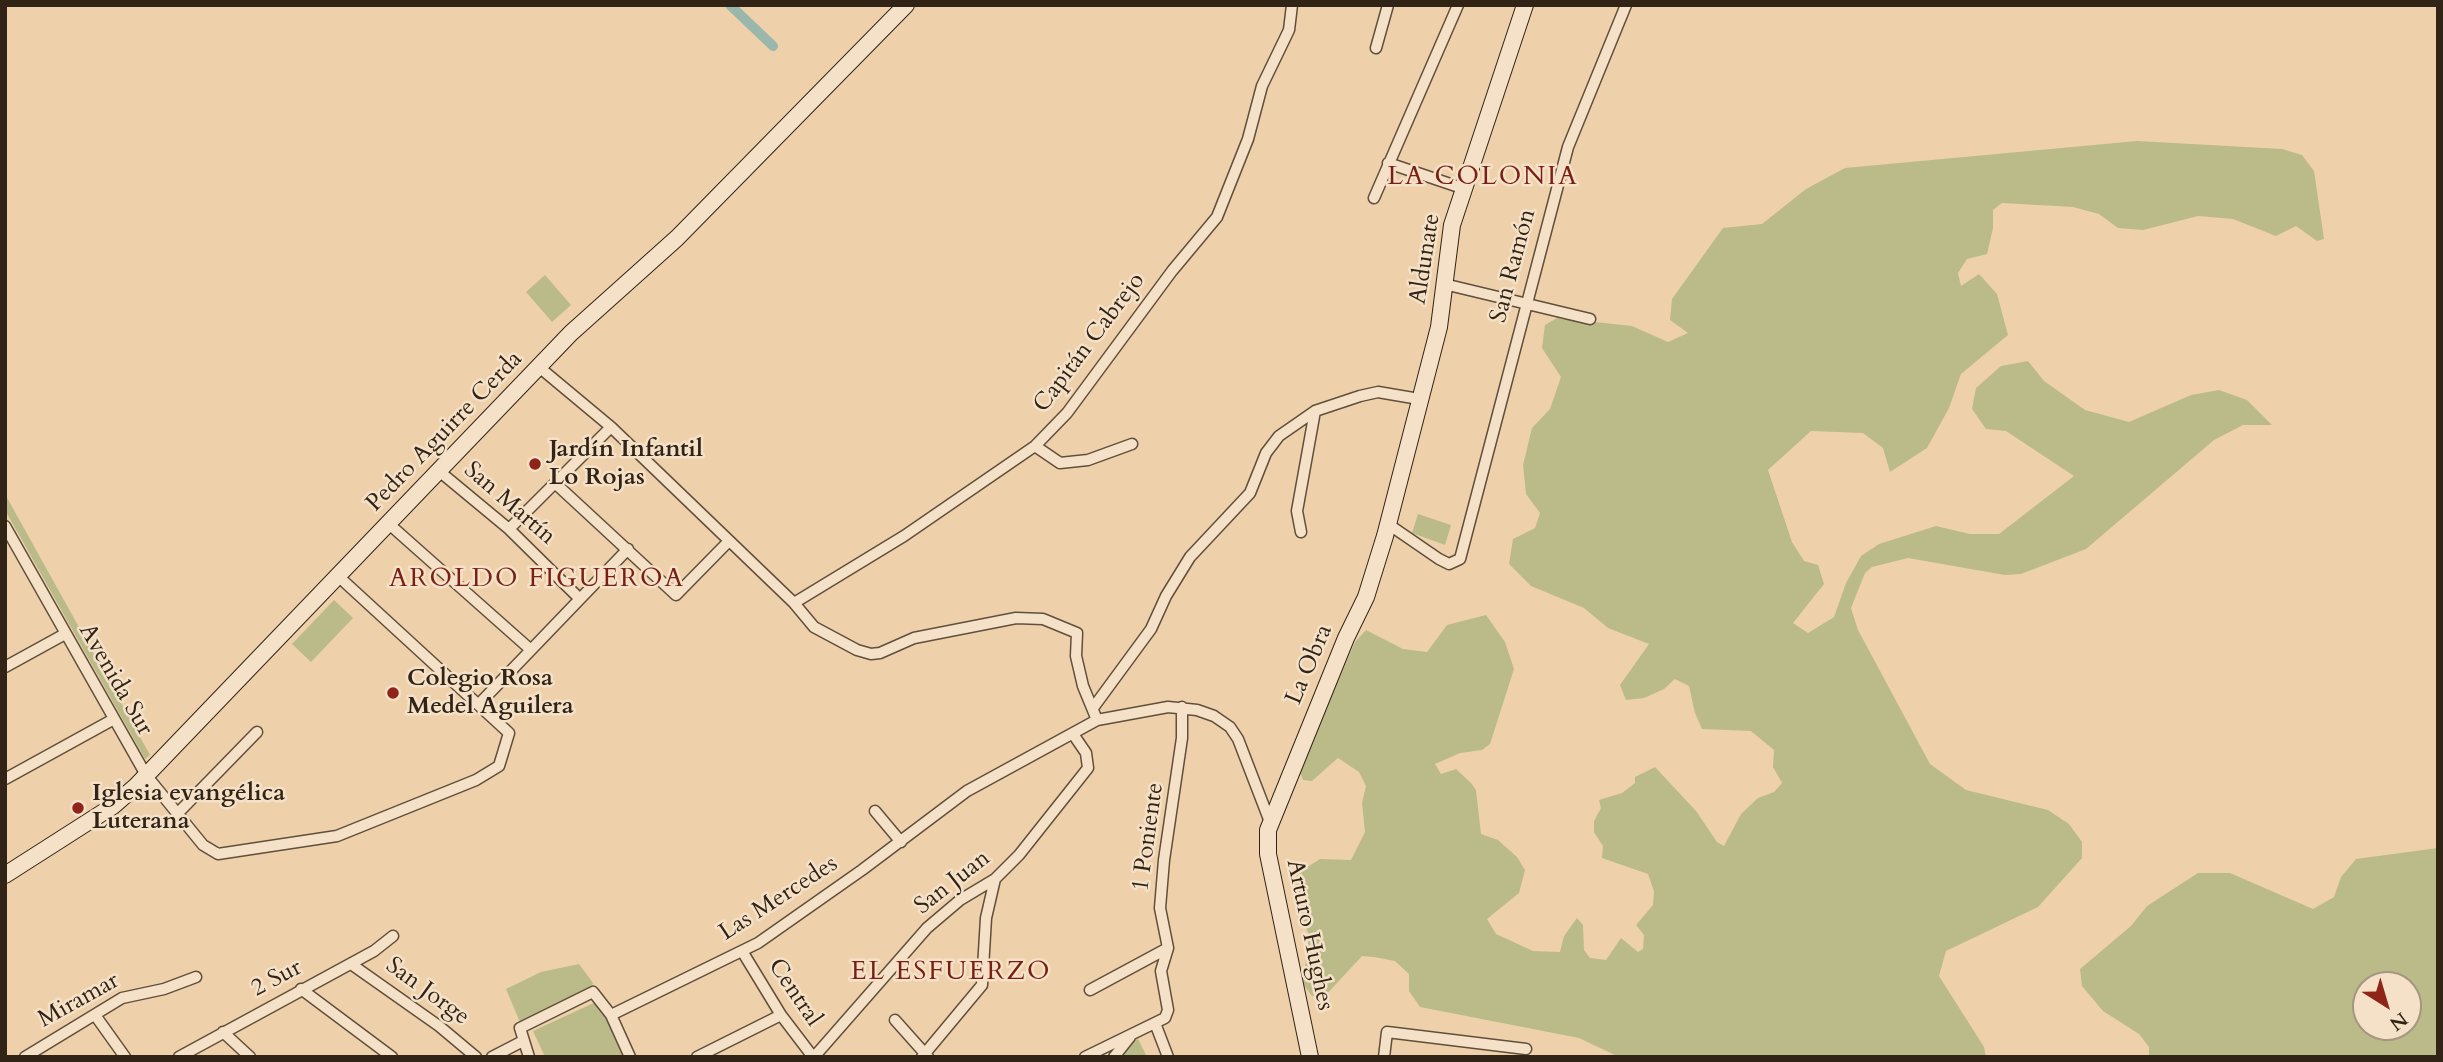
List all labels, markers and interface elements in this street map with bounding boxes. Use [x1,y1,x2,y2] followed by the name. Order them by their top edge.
[1389,162,1577,194] district label: LA COLONIA
[1485,206,1543,326] street label: San Ramón
[1405,212,1447,306] street label: Aldunate
[1028,268,1152,418] street label: Capitán Cabrejo
[361,346,529,518] street label: Pedro Aguirre Cerda
[549,436,703,492] place label: Jardín Infantil Lo Rojas
[457,456,561,552] street label: San Martín
[527,456,543,472] marker: Jardín Infantil Lo Rojas
[391,564,683,596] district label: AROLDO FIGUEROA
[72,619,158,741] street label: Avenida Sur
[1280,621,1340,709] street label: La Obra
[407,665,574,721] place label: Colegio Rosa Medel Aguilera
[385,685,401,701] marker: Colegio Rosa Medel Aguilera
[92,780,285,836] place label: Iglesia evangélica Luterana
[1127,781,1171,893] street label: 1 Poniente
[70,800,86,816] marker: Iglesia evangélica Luterana
[910,845,996,921] street label: San Juan
[714,850,844,948] street label: Las Mercedes
[1279,857,1339,1013] street label: Arturo Hughes
[379,952,475,1032] street label: San Jorge
[247,954,307,1004] street label: 2 Sur
[761,954,827,1032] street label: Central
[852,957,1050,989] district label: EL ESFUERZO
[34,967,124,1035] street label: Miramar
[2352,971,2422,1041] north arrow
[2384,1006,2413,1037] text: N

